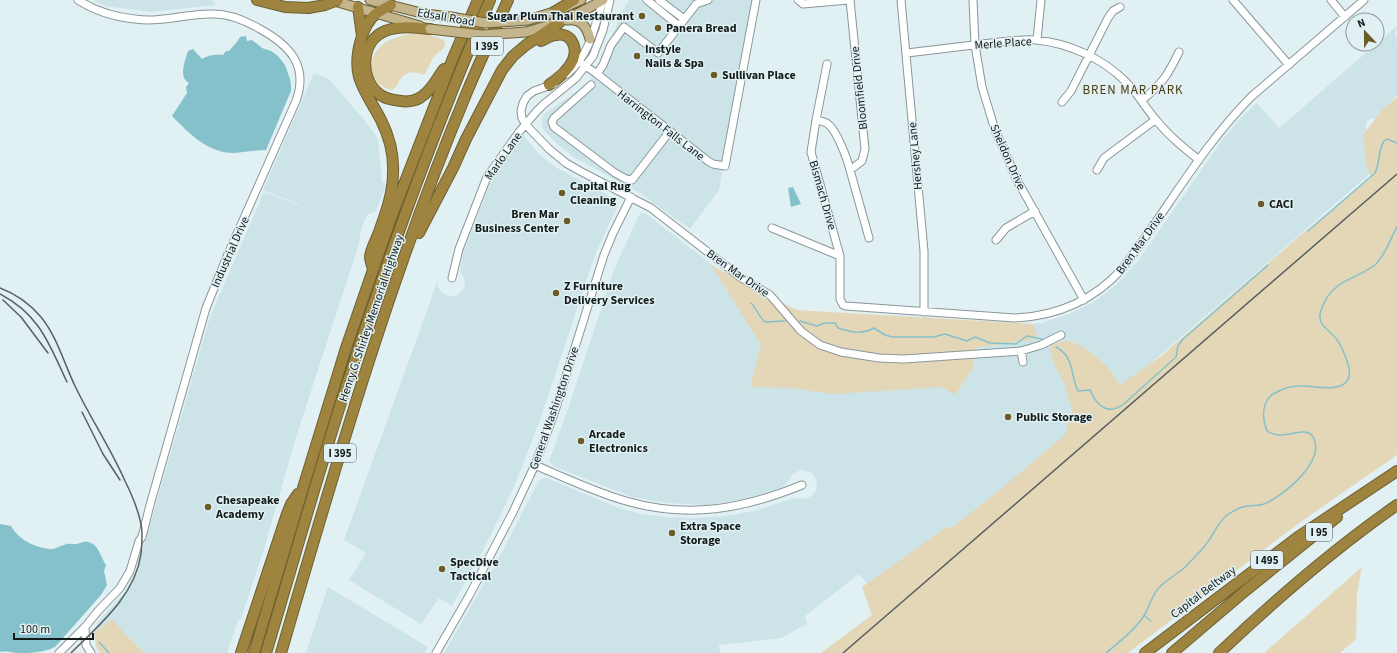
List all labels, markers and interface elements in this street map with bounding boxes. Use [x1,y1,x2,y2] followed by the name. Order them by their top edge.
[416,4,476,31] street label: Edsall Road
[487,8,634,25] place label: Sugar Plum Thai Restaurant
[637,11,647,21] marker: Sugar Plum Thai Restaurant
[1345,12,1385,52] north arrow
[1355,15,1368,32] text: N
[666,20,737,37] place label: Panera Bread
[653,23,663,33] marker: Panera Bread
[974,33,1032,54] street label: Merle Place
[471,37,503,55] road number: I 395
[645,41,704,72] place label: Instyle Nails & Spa
[847,45,872,130] street label: Bloomfield Drive
[632,51,642,61] marker: Instyle Nails & Spa
[722,67,796,84] place label: Sullivan Place
[709,70,719,80] marker: Sullivan Place
[1082,81,1184,99] district label: BREN MAR PARK
[613,86,708,165] street label: Harrington Falls Lane
[904,121,927,191] street label: Hershey Lane
[986,122,1030,193] street label: Sheldon Drive
[481,129,526,184] street label: Marlo Lane
[805,158,841,232] street label: Bismach Drive
[570,178,631,209] place label: Capital Rug Cleaning
[557,188,567,198] marker: Capital Rug Cleaning
[1269,196,1293,213] place label: CACI
[1256,199,1266,209] marker: CACI
[475,206,559,237] place label: Bren Mar Business Center
[1112,209,1169,278] street label: Bren Mar Drive
[207,214,254,291] street label: Industrial Drive
[562,216,572,226] marker: Bren Mar Business Center
[335,232,408,404] street label: Henry G. Shirley Memorial Highway
[703,245,773,301] street label: Bren Mar Drive
[564,278,655,309] place label: Z Furniture Delivery Services
[551,288,561,298] marker: Z Furniture Delivery Services
[525,344,584,472] street label: General Washington Drive
[1016,409,1092,426] place label: Public Storage
[1003,412,1013,422] marker: Public Storage
[588,426,648,457] place label: Arcade Electronics
[576,436,586,446] marker: Arcade Electronics
[324,444,356,462] road number: I 395
[215,492,279,523] place label: Chesapeake Academy
[203,502,213,512] marker: Chesapeake Academy
[680,518,741,549] place label: Extra Space Storage
[1306,523,1332,541] road number: I 95
[667,528,677,538] marker: Extra Space Storage
[1251,551,1283,569] road number: I 495
[450,554,499,585] place label: SpecDive Tactical
[1167,562,1240,623] street label: Capital Beltway
[437,564,447,574] marker: SpecDive Tactical
[14,615,93,641] scale bar
[20,621,50,638] text: 100 m

